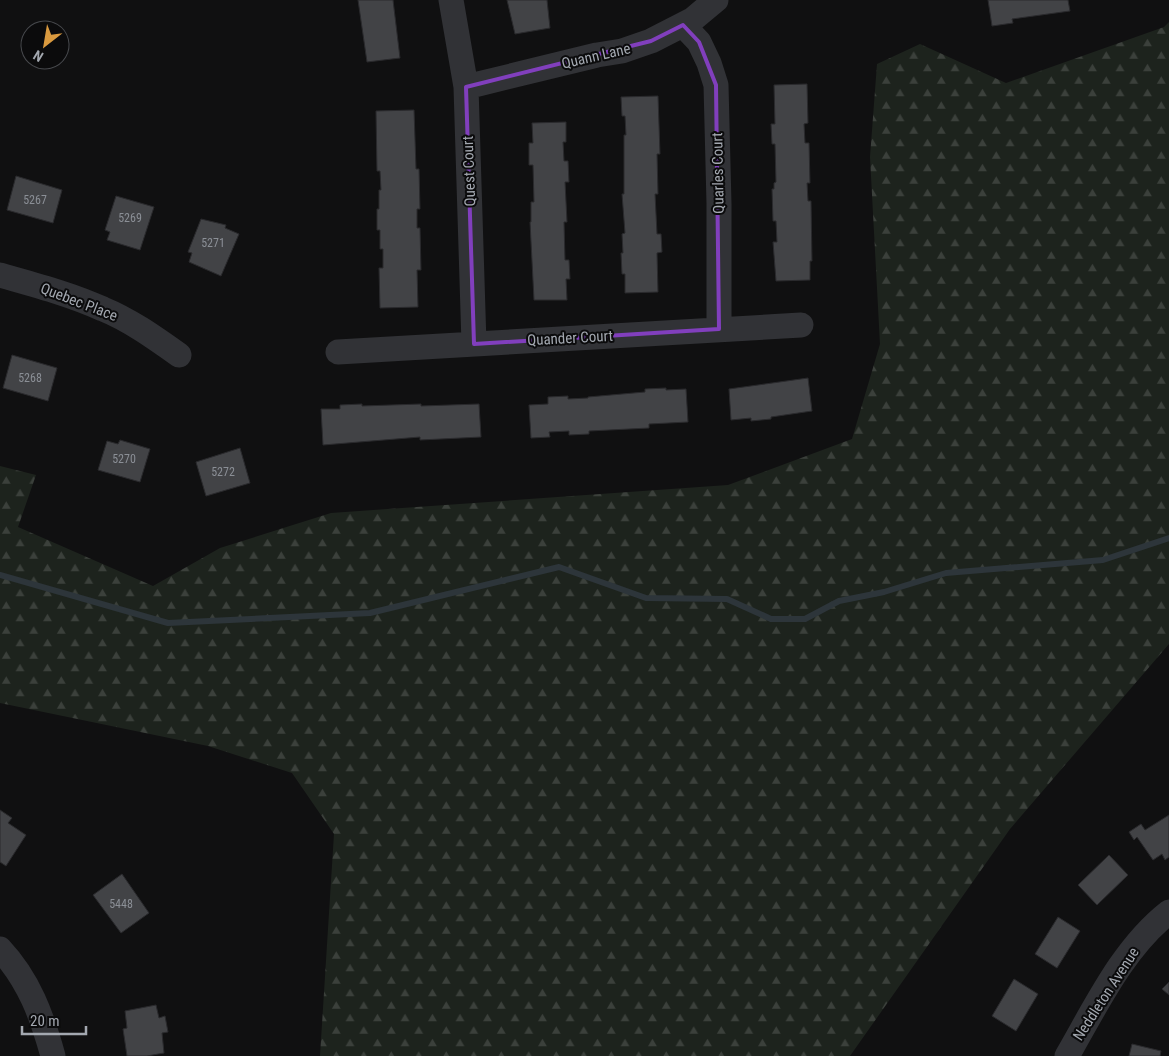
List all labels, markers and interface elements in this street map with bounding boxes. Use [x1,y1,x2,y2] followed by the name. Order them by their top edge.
[20,20,70,70] north arrow
[560,39,632,73] street label: Quann Lane
[31,47,46,65] text: N
[708,132,728,214] street label: Quarles Court
[459,135,479,207] street label: Quest Court
[23,193,47,207] house number: 5267
[118,211,142,225] house number: 5269
[201,236,225,250] house number: 5271
[38,279,120,325] street label: Quebec Place
[527,327,613,349] street label: Quander Court
[18,371,42,385] house number: 5268
[112,452,136,466] house number: 5270
[211,465,235,479] house number: 5272
[109,897,133,911] house number: 5448
[1069,944,1143,1044] street label: Neddleton Avenue
[22,1004,86,1036] scale bar
[30,1012,60,1030] text: 20 m

